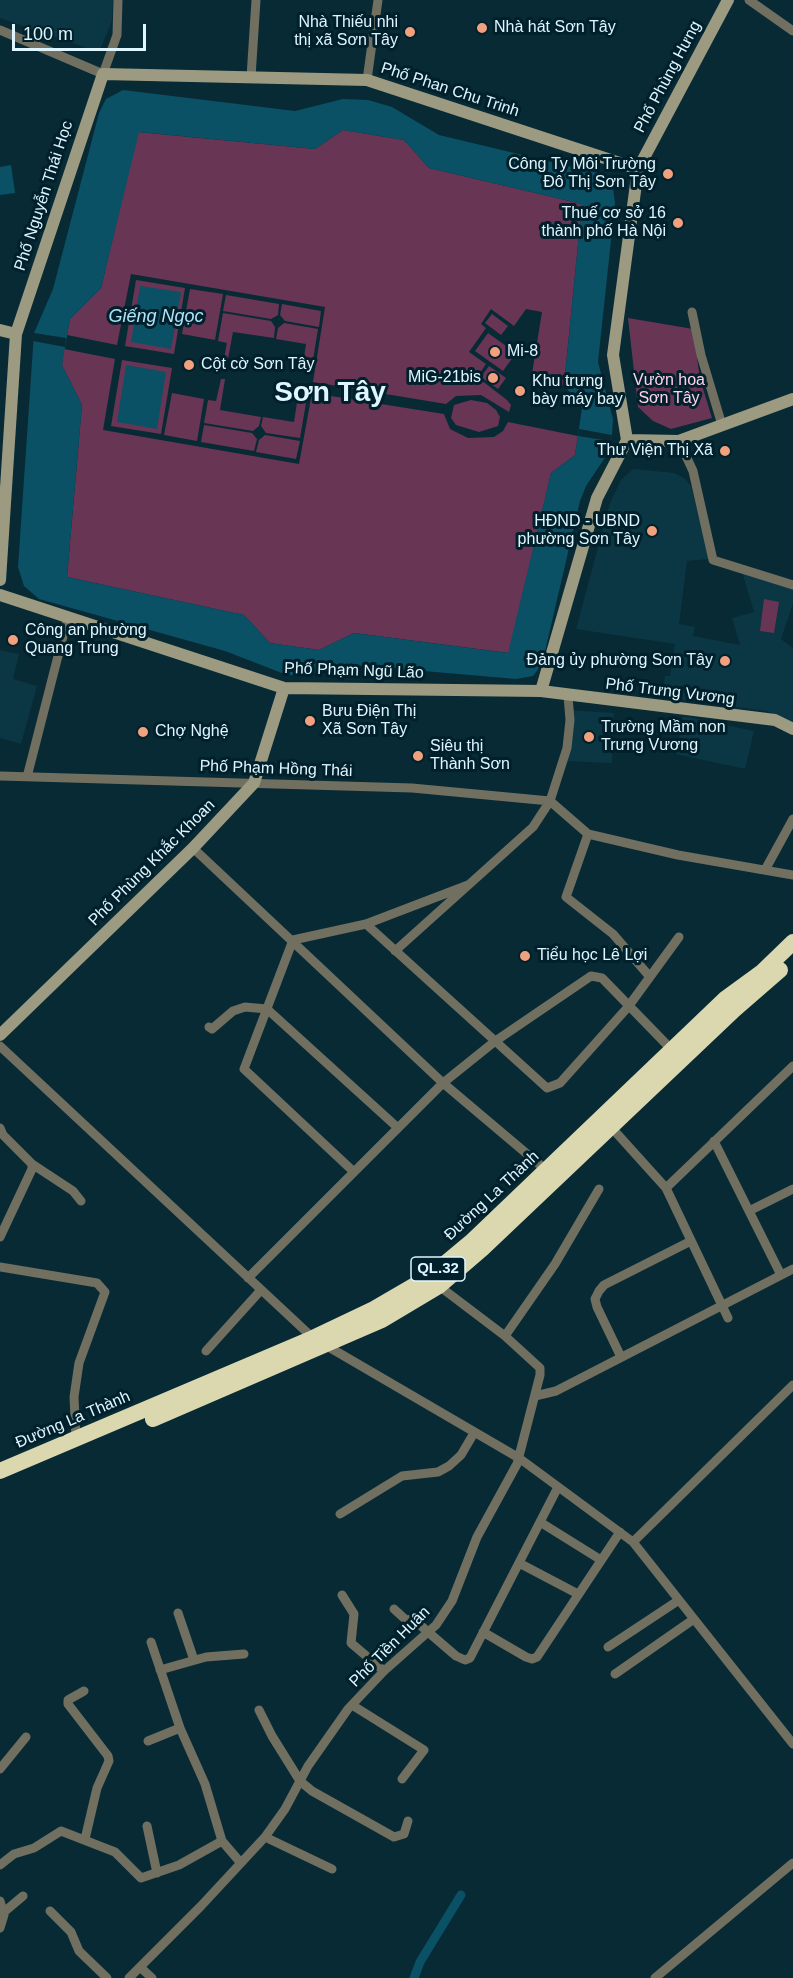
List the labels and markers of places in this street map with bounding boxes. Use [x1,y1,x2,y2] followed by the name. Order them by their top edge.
[294,13,398,51] place label: Nhà Thiếu nhi thị xã Sơn Tây
[494,18,616,38] place label: Nhà hát Sơn Tây
[475,21,489,35] marker: Nhà hát Sơn Tây
[403,25,417,39] marker: Nhà Thiếu nhi thị xã Sơn Tây
[508,155,656,193] place label: Công Ty Môi Trường Đô Thị Sơn Tây
[661,167,675,181] marker: Công Ty Môi Trường Đô Thị Sơn Tây
[541,204,666,242] place label: Thuế cơ sở 16 thành phố Hà Nội
[671,216,685,230] marker: Thuế cơ sở 16 thành phố Hà Nội
[507,342,538,362] place label: Mi-8
[488,345,502,359] marker: Mi-8
[201,355,314,375] place label: Cột cờ Sơn Tây
[182,358,196,372] marker: Cột cờ Sơn Tây
[408,368,481,388] place label: MiG-21bis
[486,371,500,385] marker: MiG-21bis
[532,372,623,410] place label: Khu trưng bày máy bay
[513,384,527,398] marker: Khu trưng bày máy bay
[597,441,713,461] place label: Thư Viện Thị Xã
[718,444,732,458] marker: Thư Viện Thị Xã
[518,512,640,550] place label: HĐND - UBND phường Sơn Tây
[645,524,659,538] marker: HĐND - UBND phường Sơn Tây
[25,621,147,659] place label: Công an phường Quang Trung
[6,633,20,647] marker: Công an phường Quang Trung
[527,651,713,671] place label: Đảng ủy phường Sơn Tây
[718,654,732,668] marker: Đảng ủy phường Sơn Tây
[322,702,416,740] place label: Bưu Điện Thị Xã Sơn Tây
[303,714,317,728] marker: Bưu Điện Thị Xã Sơn Tây
[601,718,726,756] place label: Trường Mầm non Trưng Vương
[155,722,229,742] place label: Chợ Nghệ
[136,725,150,739] marker: Chợ Nghệ
[582,730,596,744] marker: Trường Mầm non Trưng Vương
[430,737,510,775] place label: Siêu thị Thành Sơn
[411,749,425,763] marker: Siêu thị Thành Sơn
[537,946,647,966] place label: Tiểu học Lê Lợi
[518,949,532,963] marker: Tiểu học Lê Lợi

